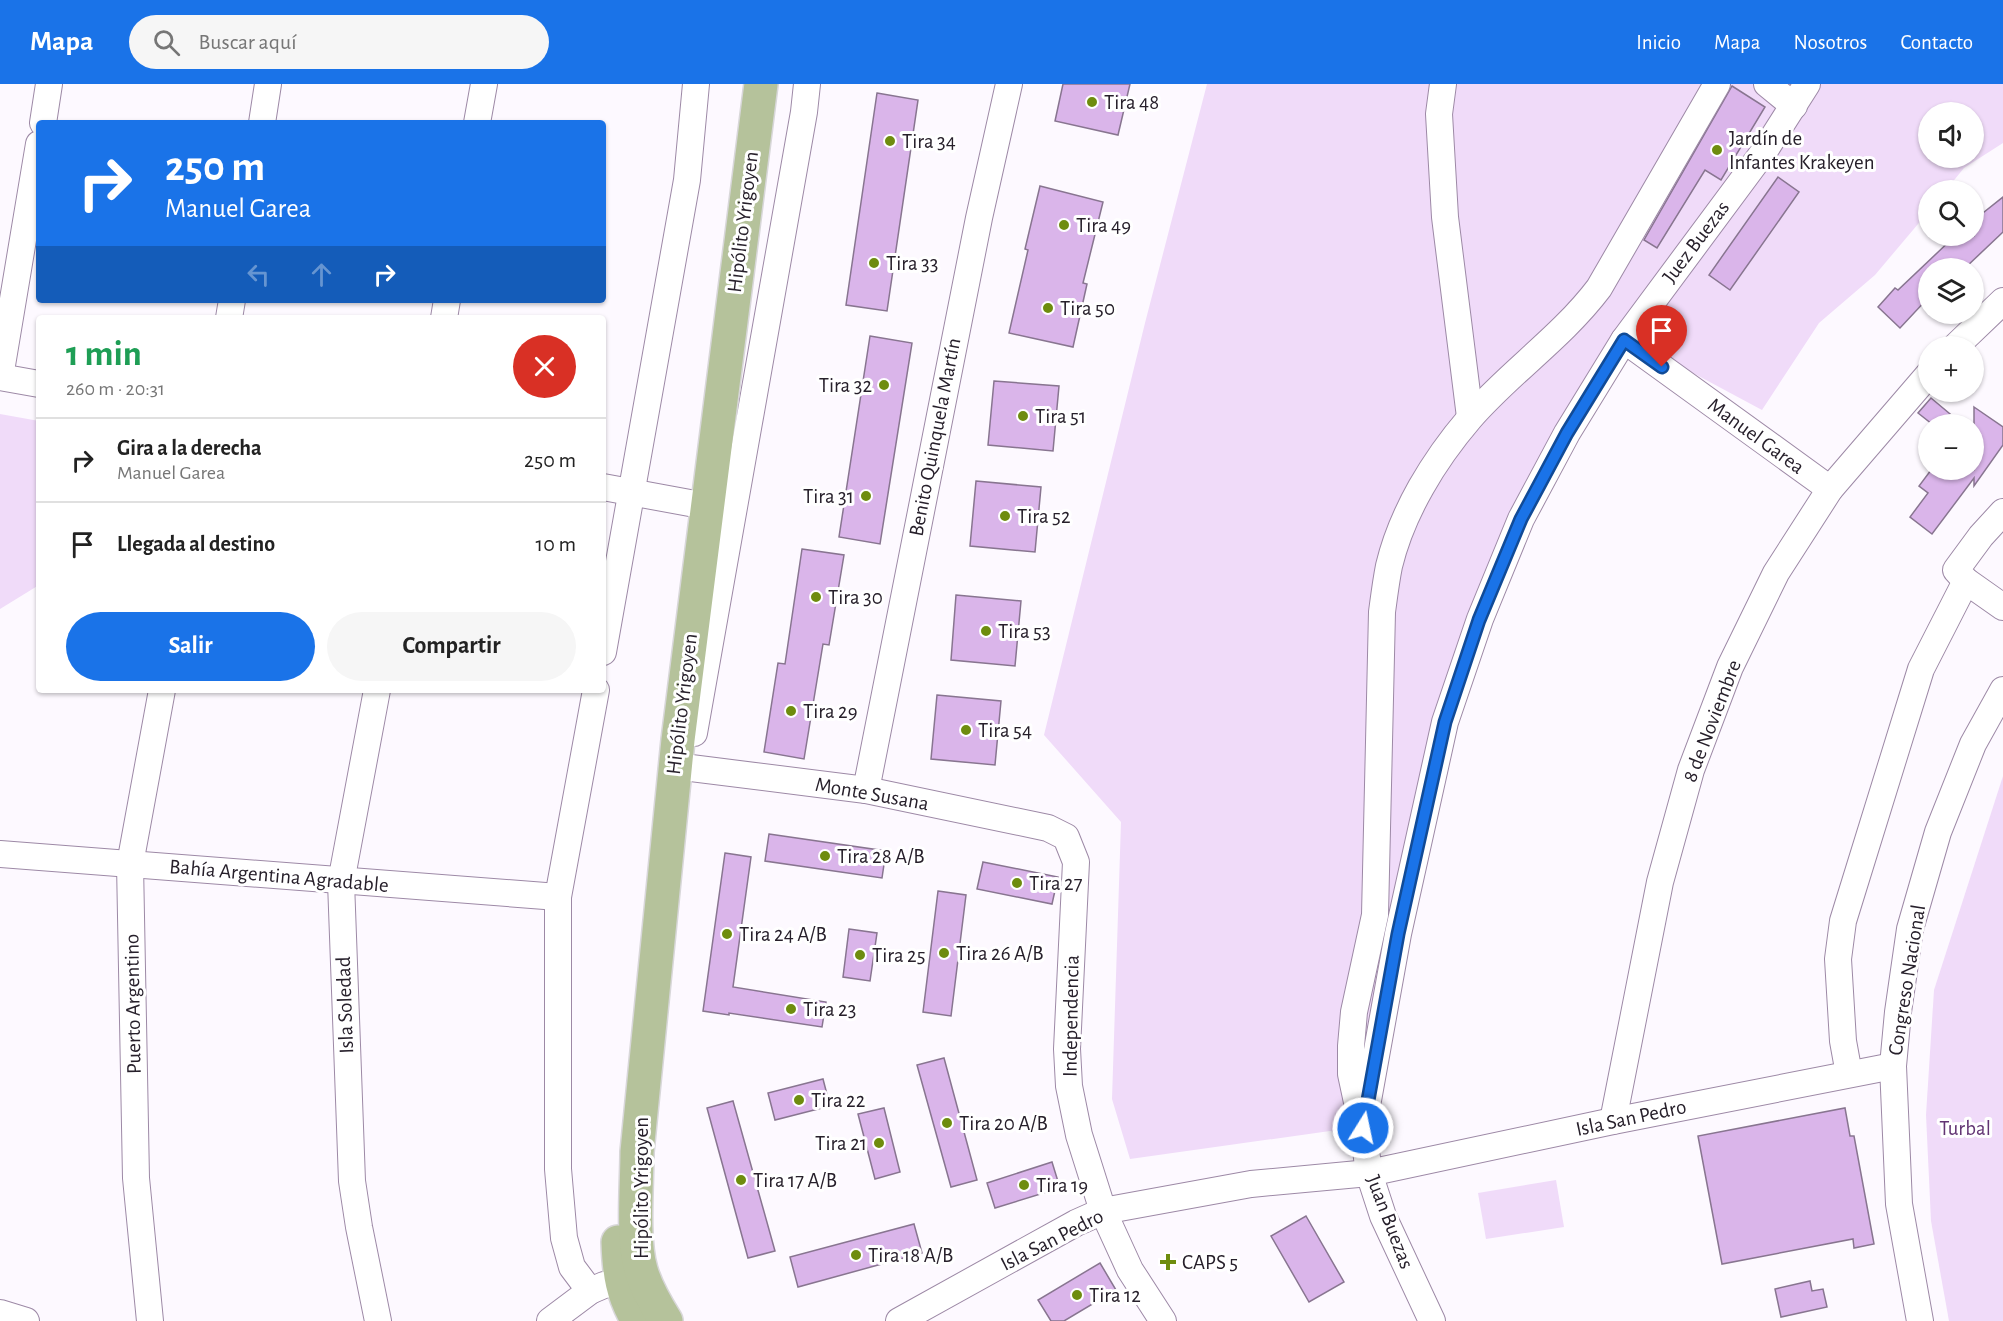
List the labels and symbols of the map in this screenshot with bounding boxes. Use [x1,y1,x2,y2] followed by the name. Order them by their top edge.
[1104,92,1159,113] place label: Tira 48
[1085,95,1099,109] marker: Tira 48
[1729,128,1875,173] place label: Jardín de Infantes Krakeyen
[902,131,956,152] place label: Tira 34
[883,134,897,148] marker: Tira 34
[1710,143,1724,157] marker: Jardín de Infantes Krakeyen
[724,150,762,294] street label: Hipólito Yrigoyen
[1659,197,1733,287] street label: Juez Buezas
[1076,215,1131,236] place label: Tira 49
[1057,218,1071,232] marker: Tira 49
[886,253,938,274] place label: Tira 33
[867,256,881,270] marker: Tira 33
[1060,298,1115,319] place label: Tira 50
[1041,301,1055,315] marker: Tira 50
[1636,305,1687,367] pin
[905,336,965,538] street label: Benito Quinquela Martín
[819,375,872,396] place label: Tira 32
[877,378,891,392] marker: Tira 32
[1704,394,1808,478] street label: Manuel Garea
[1035,406,1086,427] place label: Tira 51
[1016,409,1030,423] marker: Tira 51
[803,486,854,507] place label: Tira 31
[859,489,873,503] marker: Tira 31
[1017,506,1070,527] place label: Tira 52
[998,509,1012,523] marker: Tira 52
[828,587,883,608] place label: Tira 30
[809,590,823,604] marker: Tira 30
[998,621,1051,642] place label: Tira 53
[979,624,993,638] marker: Tira 53
[663,632,701,776] street label: Hipólito Yrigoyen
[1679,657,1745,785] street label: 8 de Noviembre
[803,701,858,722] place label: Tira 29
[784,704,798,718] marker: Tira 29
[978,720,1032,741] place label: Tira 54
[959,723,973,737] marker: Tira 54
[814,774,931,814] street label: Monte Susana
[837,846,925,867] place label: Tira 28 A/B
[818,849,832,863] marker: Tira 28 A/B
[168,856,390,896] street label: Bahía Argentina Agradable
[1029,873,1083,894] place label: Tira 27
[1010,876,1024,890] marker: Tira 27
[1885,903,1929,1057] street label: Congreso Nacional
[739,924,827,945] place label: Tira 24 A/B
[720,927,734,941] marker: Tira 24 A/B
[121,934,145,1074] street label: Puerto Argentino
[956,943,1043,964] place label: Tira 26 A/B
[872,945,925,966] place label: Tira 25
[937,946,951,960] marker: Tira 26 A/B
[853,948,867,962] marker: Tira 25
[1059,954,1083,1077] street label: Independencia
[333,956,357,1054] street label: Isla Soledad
[803,999,856,1020] place label: Tira 23
[784,1002,798,1016] marker: Tira 23
[811,1090,865,1111] place label: Tira 22
[792,1093,806,1107] marker: Tira 22
[1331,1096,1395,1160] position arrow
[1574,1096,1688,1140] street label: Isla San Pedro
[959,1113,1048,1134] place label: Tira 20 A/B
[940,1116,954,1130] marker: Tira 20 A/B
[631,1117,652,1259] street label: Hipólito Yrigoyen
[1939,1118,1991,1139] park label: Turbal
[815,1133,867,1154] place label: Tira 21
[872,1136,886,1150] marker: Tira 21
[753,1170,837,1191] place label: Tira 17 A/B
[1363,1172,1417,1272] street label: Juan Buezas
[734,1173,748,1187] marker: Tira 17 A/B
[1036,1175,1088,1196] place label: Tira 19
[1017,1178,1031,1192] marker: Tira 19
[997,1205,1107,1275] street label: Isla San Pedro
[868,1245,953,1266] place label: Tira 18 A/B
[849,1248,863,1262] marker: Tira 18 A/B
[1182,1252,1238,1273] place label: CAPS 5
[1159,1253,1177,1271] marker: CAPS 5
[1089,1285,1141,1306] place label: Tira 12
[1070,1288,1084,1302] marker: Tira 12

